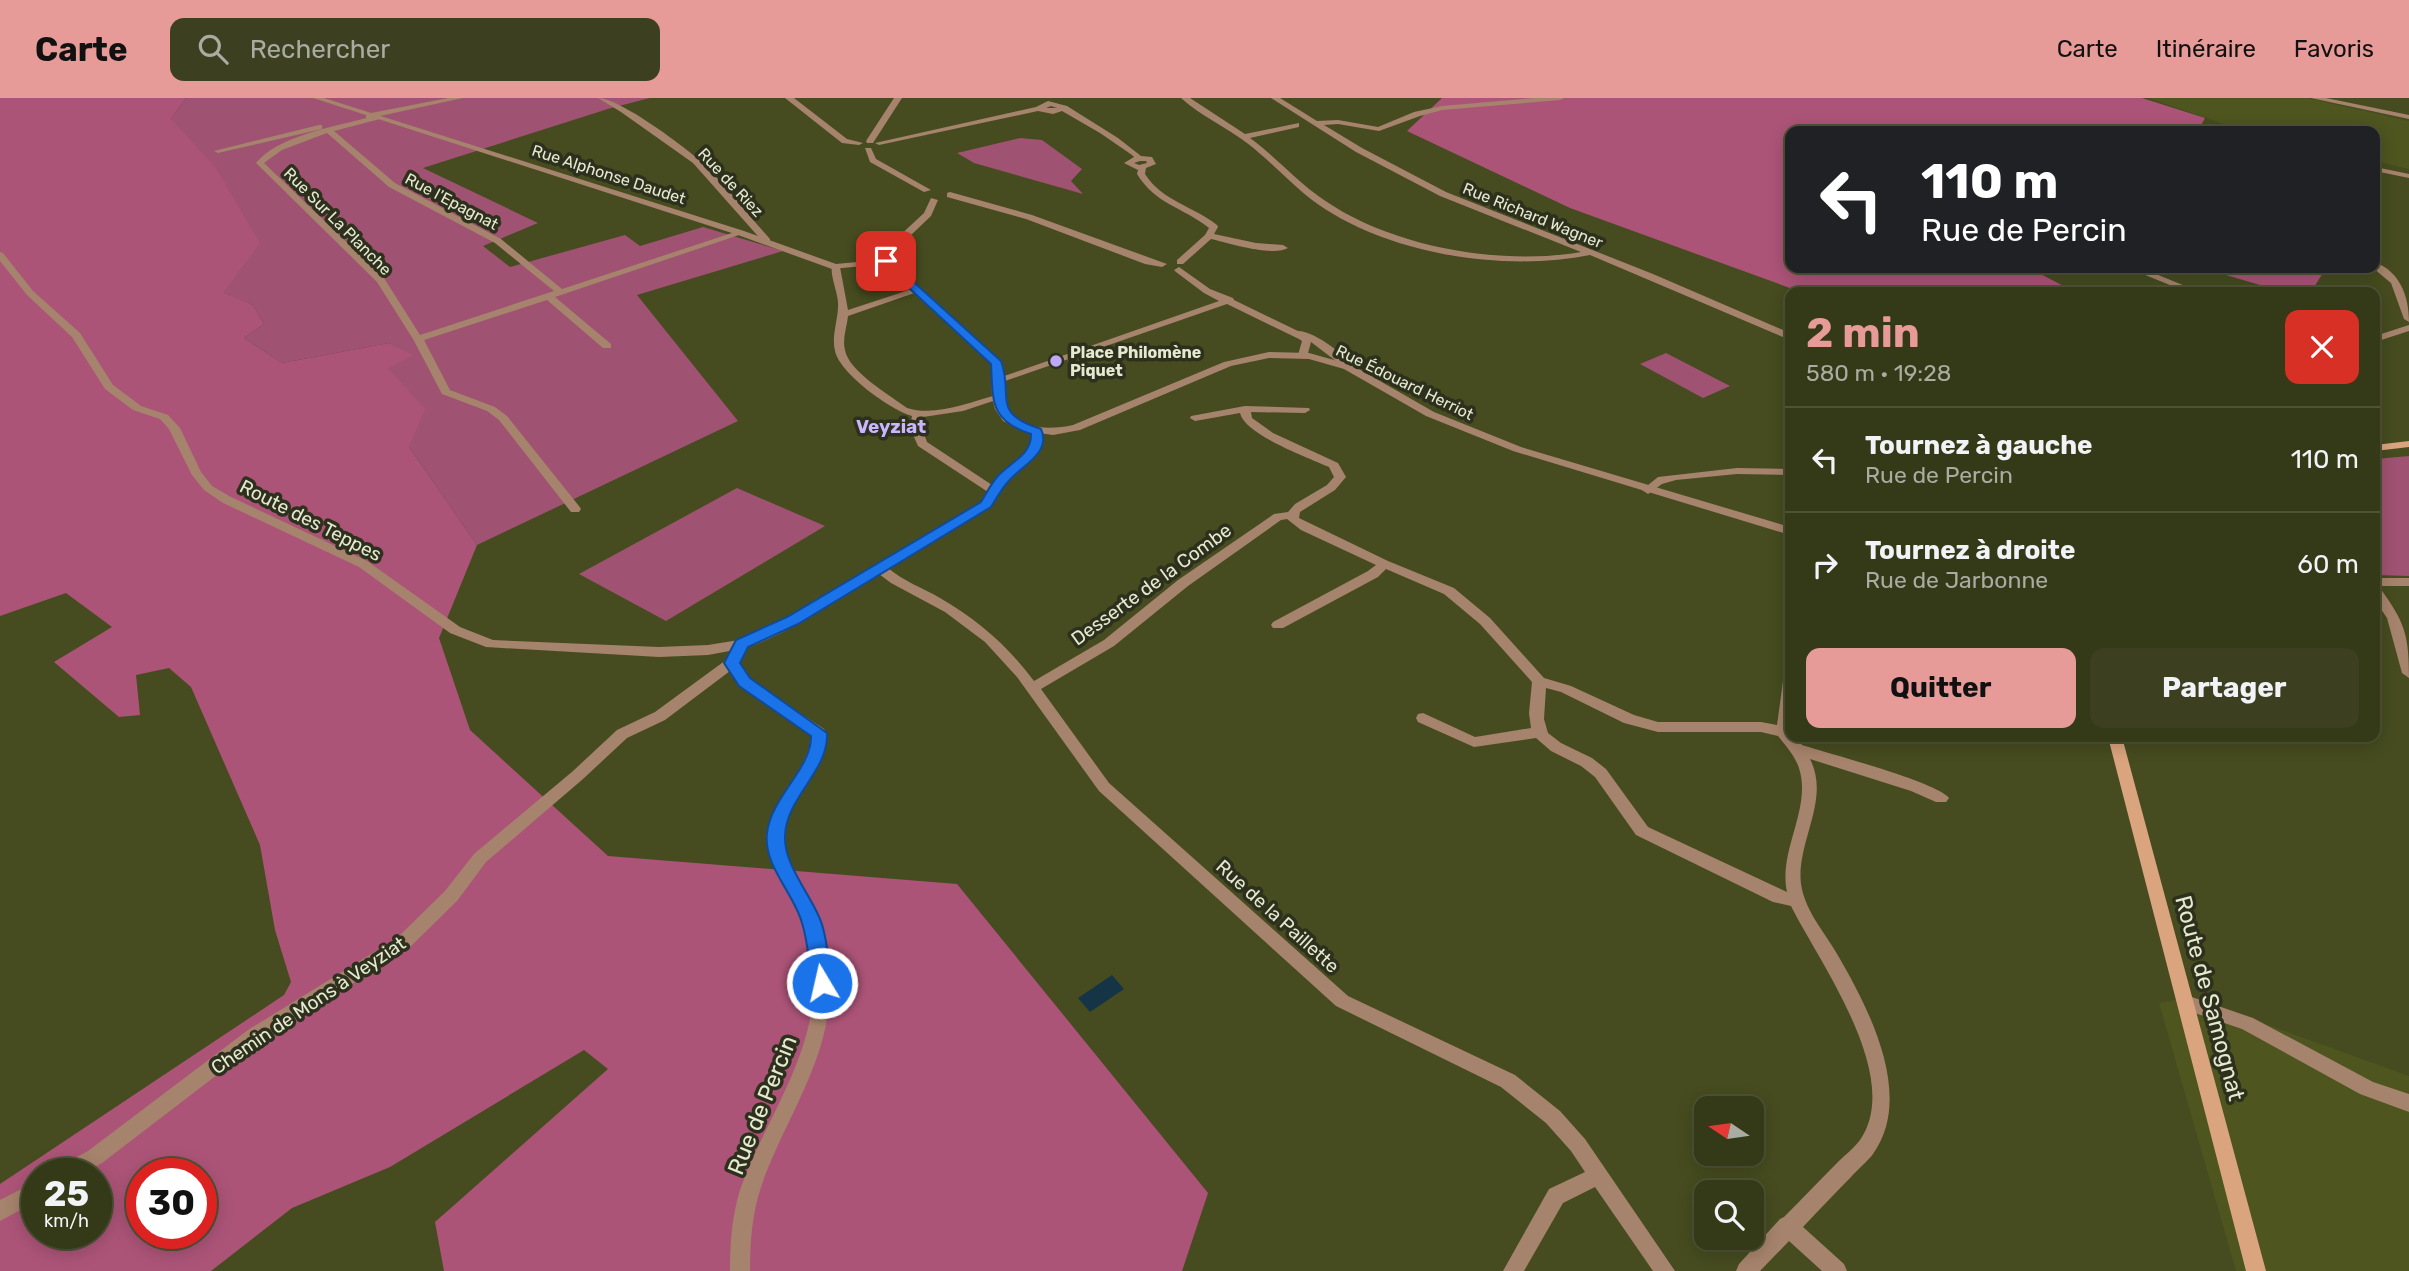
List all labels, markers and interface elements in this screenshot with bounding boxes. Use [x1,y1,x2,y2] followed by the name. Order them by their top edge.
[170,18,660,81] search box
[35,30,128,69] text: Carte
[194,30,232,68] icon: search
[250,34,390,65] text: Rechercher
[2057,35,2118,63] text: Carte
[2156,35,2256,63] text: Itinéraire
[2294,35,2374,63] text: Favoris
[530,141,688,208] street label: Rue Alphonse Daudet
[694,144,767,221] street label: Rue de Riez
[1921,152,2058,210] text: 110 m
[1806,154,1897,245] icon: left
[280,164,395,279] street label: Rue Sur La Planche
[402,169,502,234] street label: Rue l'Epagnat
[1460,179,1606,252] street label: Rue Richard Wagner
[1921,211,2127,249] text: Rue de Percin
[856,231,916,291] pin
[867,242,905,280] icon: arrive
[1806,308,1920,358] text: 2 min
[2285,310,2359,384] button: close
[1333,341,1477,424] street label: Rue Édouard Herriot
[1070,343,1201,380] place label: Place Philomène Piquet
[1048,353,1064,369] marker: Place Philomène Piquet
[1806,359,1951,387] text: 580 m · 19:28
[856,415,926,438] district label: Veyziat
[1865,430,2093,461] text: Tournez à gauche
[1806,441,1844,479] icon: left
[2291,444,2359,475] text: 110 m
[1865,461,2013,489] text: Rue de Percin
[236,475,385,566] street label: Route des Teppes
[1067,519,1236,650] street label: Desserte de la Combe
[1865,535,2075,566] text: Tournez à droite
[1806,546,1844,584] icon: right
[2297,549,2359,580] text: 60 m
[1865,566,2048,594] text: Rue de Jarbonne
[1806,648,2076,728] button: Quitter
[2090,648,2359,728] button: Partager
[1211,855,1344,978] street label: Rue de la Paillette
[2169,892,2251,1104] street label: Route de Samognat
[207,931,410,1079] street label: Chemin de Mons à Veyziat
[785,946,859,1020] position arrow
[721,1031,803,1179] street label: Rue de Percin
[1694,1096,1764,1166] north arrow
[1694,1096,1764,1250] map controls
[126,1158,217,1249] speed limit sign: 30
[44,1173,89,1215] text: 25
[1694,1180,1764,1250] button: search
[44,1210,89,1232] text: km/h

